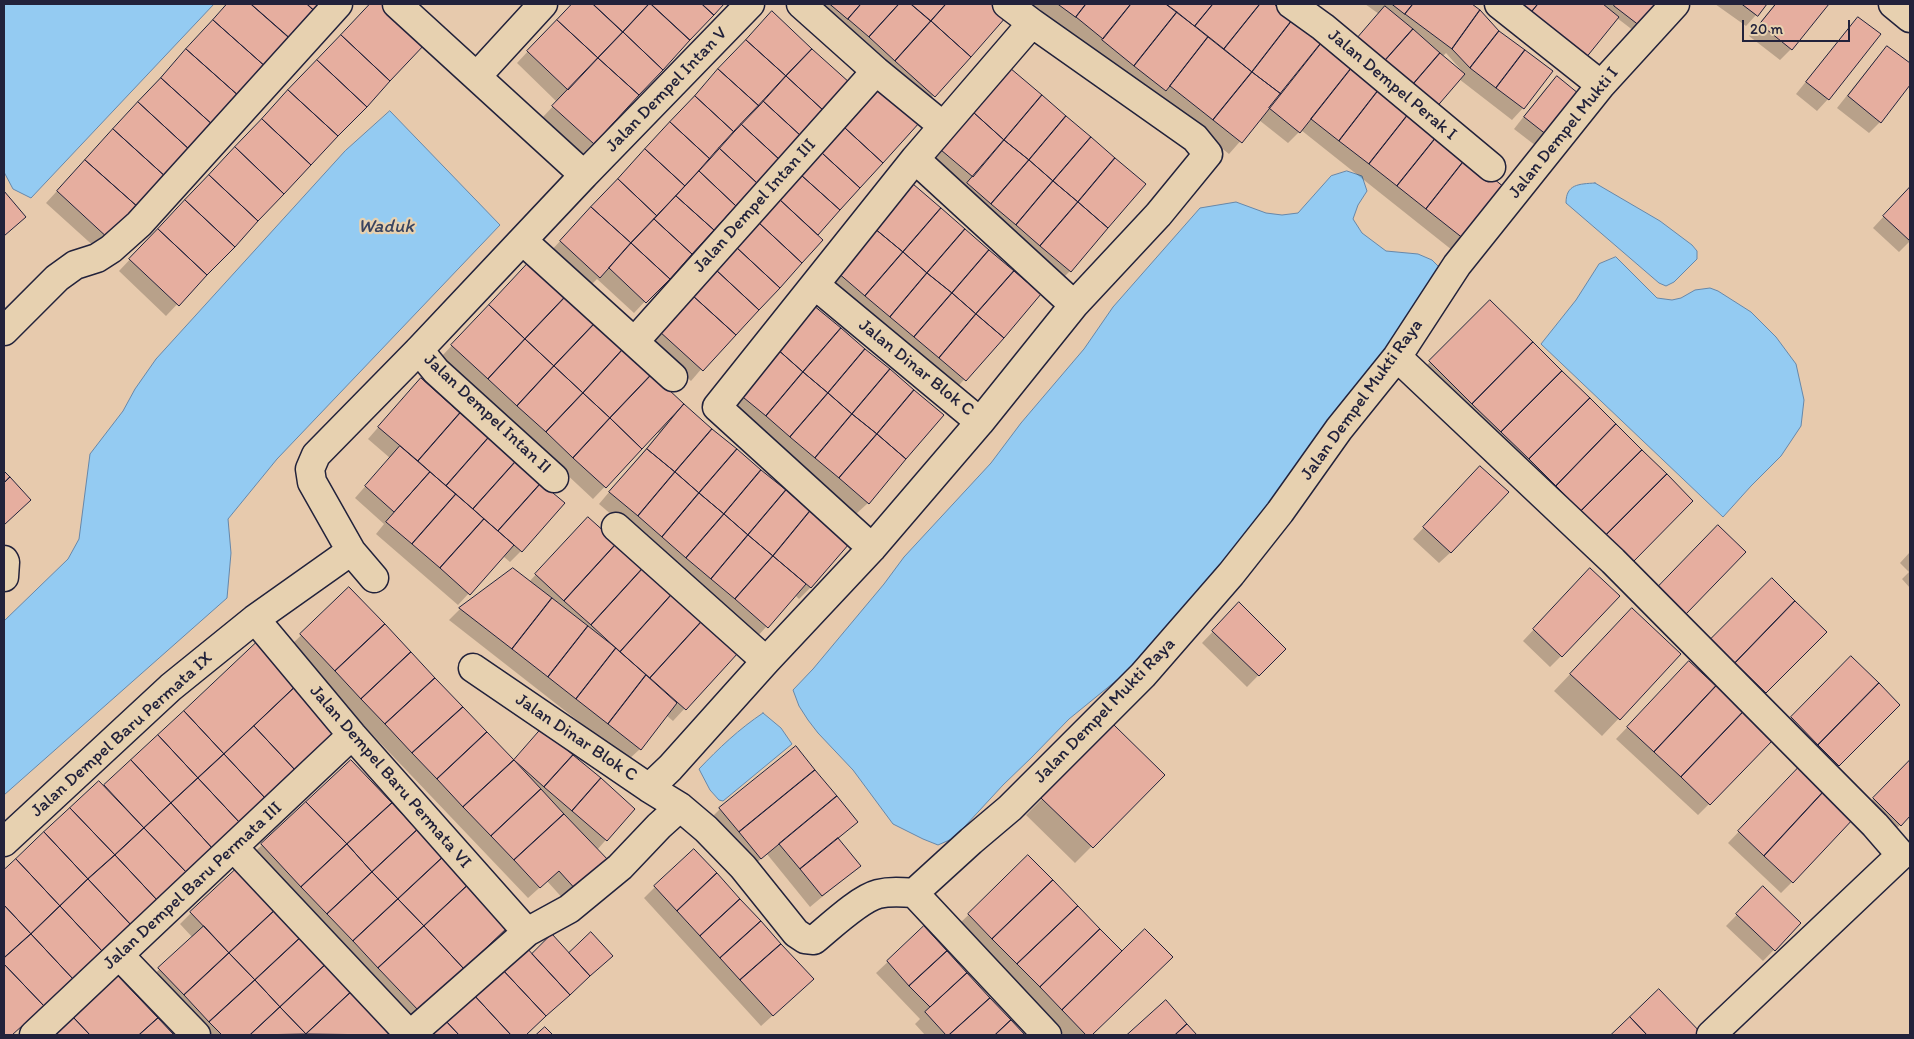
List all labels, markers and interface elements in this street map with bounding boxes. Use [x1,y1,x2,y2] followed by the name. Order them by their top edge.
[1744,10,1852,42] scale bar
[1750,20,1783,38] text: 20 m
[602,23,732,157] street label: Jalan Dempel Intan V
[1323,25,1461,145] street label: Jalan Dempel Perak I
[1504,63,1624,203] street label: Jalan Dempel Mukti I
[689,135,821,277] street label: Jalan Dempel Intan III
[358,216,414,238] water label: Waduk
[854,315,978,421] street label: Jalan Dinar Blok C
[1296,315,1428,485] street label: Jalan Dempel Mukti Raya
[419,349,555,479] street label: Jalan Dempel Intan II
[1030,634,1180,788] street label: Jalan Dempel Mukti Raya
[27,648,217,822] street label: Jalan Dempel Baru Permata IX
[304,681,476,873] street label: Jalan Dempel Baru Permata VI
[511,689,641,787] street label: Jalan Dinar Blok C
[99,797,287,975] street label: Jalan Dempel Baru Permata III

